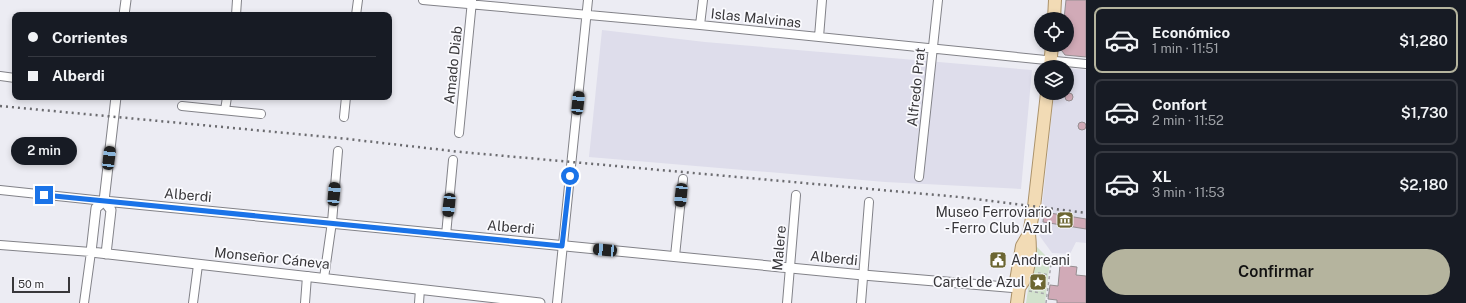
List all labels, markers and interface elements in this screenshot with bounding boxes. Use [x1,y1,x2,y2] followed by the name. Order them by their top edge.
[710,5,802,31] street label: Islas Malvinas
[1034,12,1074,100] map controls
[1034,12,1074,52] button: locate
[1104,22,1140,58] icon: car
[1152,24,1230,41] text: Económico
[441,25,465,105] street label: Amado Diab
[52,29,128,46] text: Corrientes
[1399,32,1448,49] text: $1,280
[1152,41,1219,56] text: 1 min · 11:51
[904,47,928,127] street label: Alfredo Prat
[1034,60,1074,100] button: layers
[52,67,105,84] text: Alberdi
[571,90,585,116] car
[1104,94,1140,130] icon: car
[1152,96,1207,113] text: Confort
[1401,104,1448,121] text: $1,730
[1152,113,1224,128] text: 2 min · 11:52
[11,137,77,165] callout: 2 min
[27,143,61,158] text: 2 min
[102,145,116,171] car
[1104,166,1140,202] icon: car
[561,167,579,185] route start
[1152,168,1171,185] text: XL
[1399,176,1448,193] text: $2,180
[327,182,341,206] car
[674,182,688,208] car
[164,185,212,205] street label: Alberdi
[1152,185,1225,200] text: 3 min · 11:53
[35,186,53,204] route end
[442,192,456,218] car
[935,204,1052,236] place label: Museo Ferroviario - Ferro Club Azul
[1055,210,1075,230] museum icon: Museo Ferroviario - Ferro Club Azul
[487,217,535,237] street label: Alberdi
[769,225,789,271] street label: Malere
[593,243,617,257] car
[214,244,330,272] street label: Monseñor Cáneva
[809,248,859,268] street label: Alberdi
[1102,249,1450,295] button: Confirmar
[988,250,1008,270] public building icon: Andreani
[1011,252,1070,268] place label: Andreani
[1028,272,1048,292] place icon: Cartel de Azul
[933,274,1025,290] place label: Cartel de Azul
[12,275,70,294] scale bar
[18,278,44,290] text: 50 m

